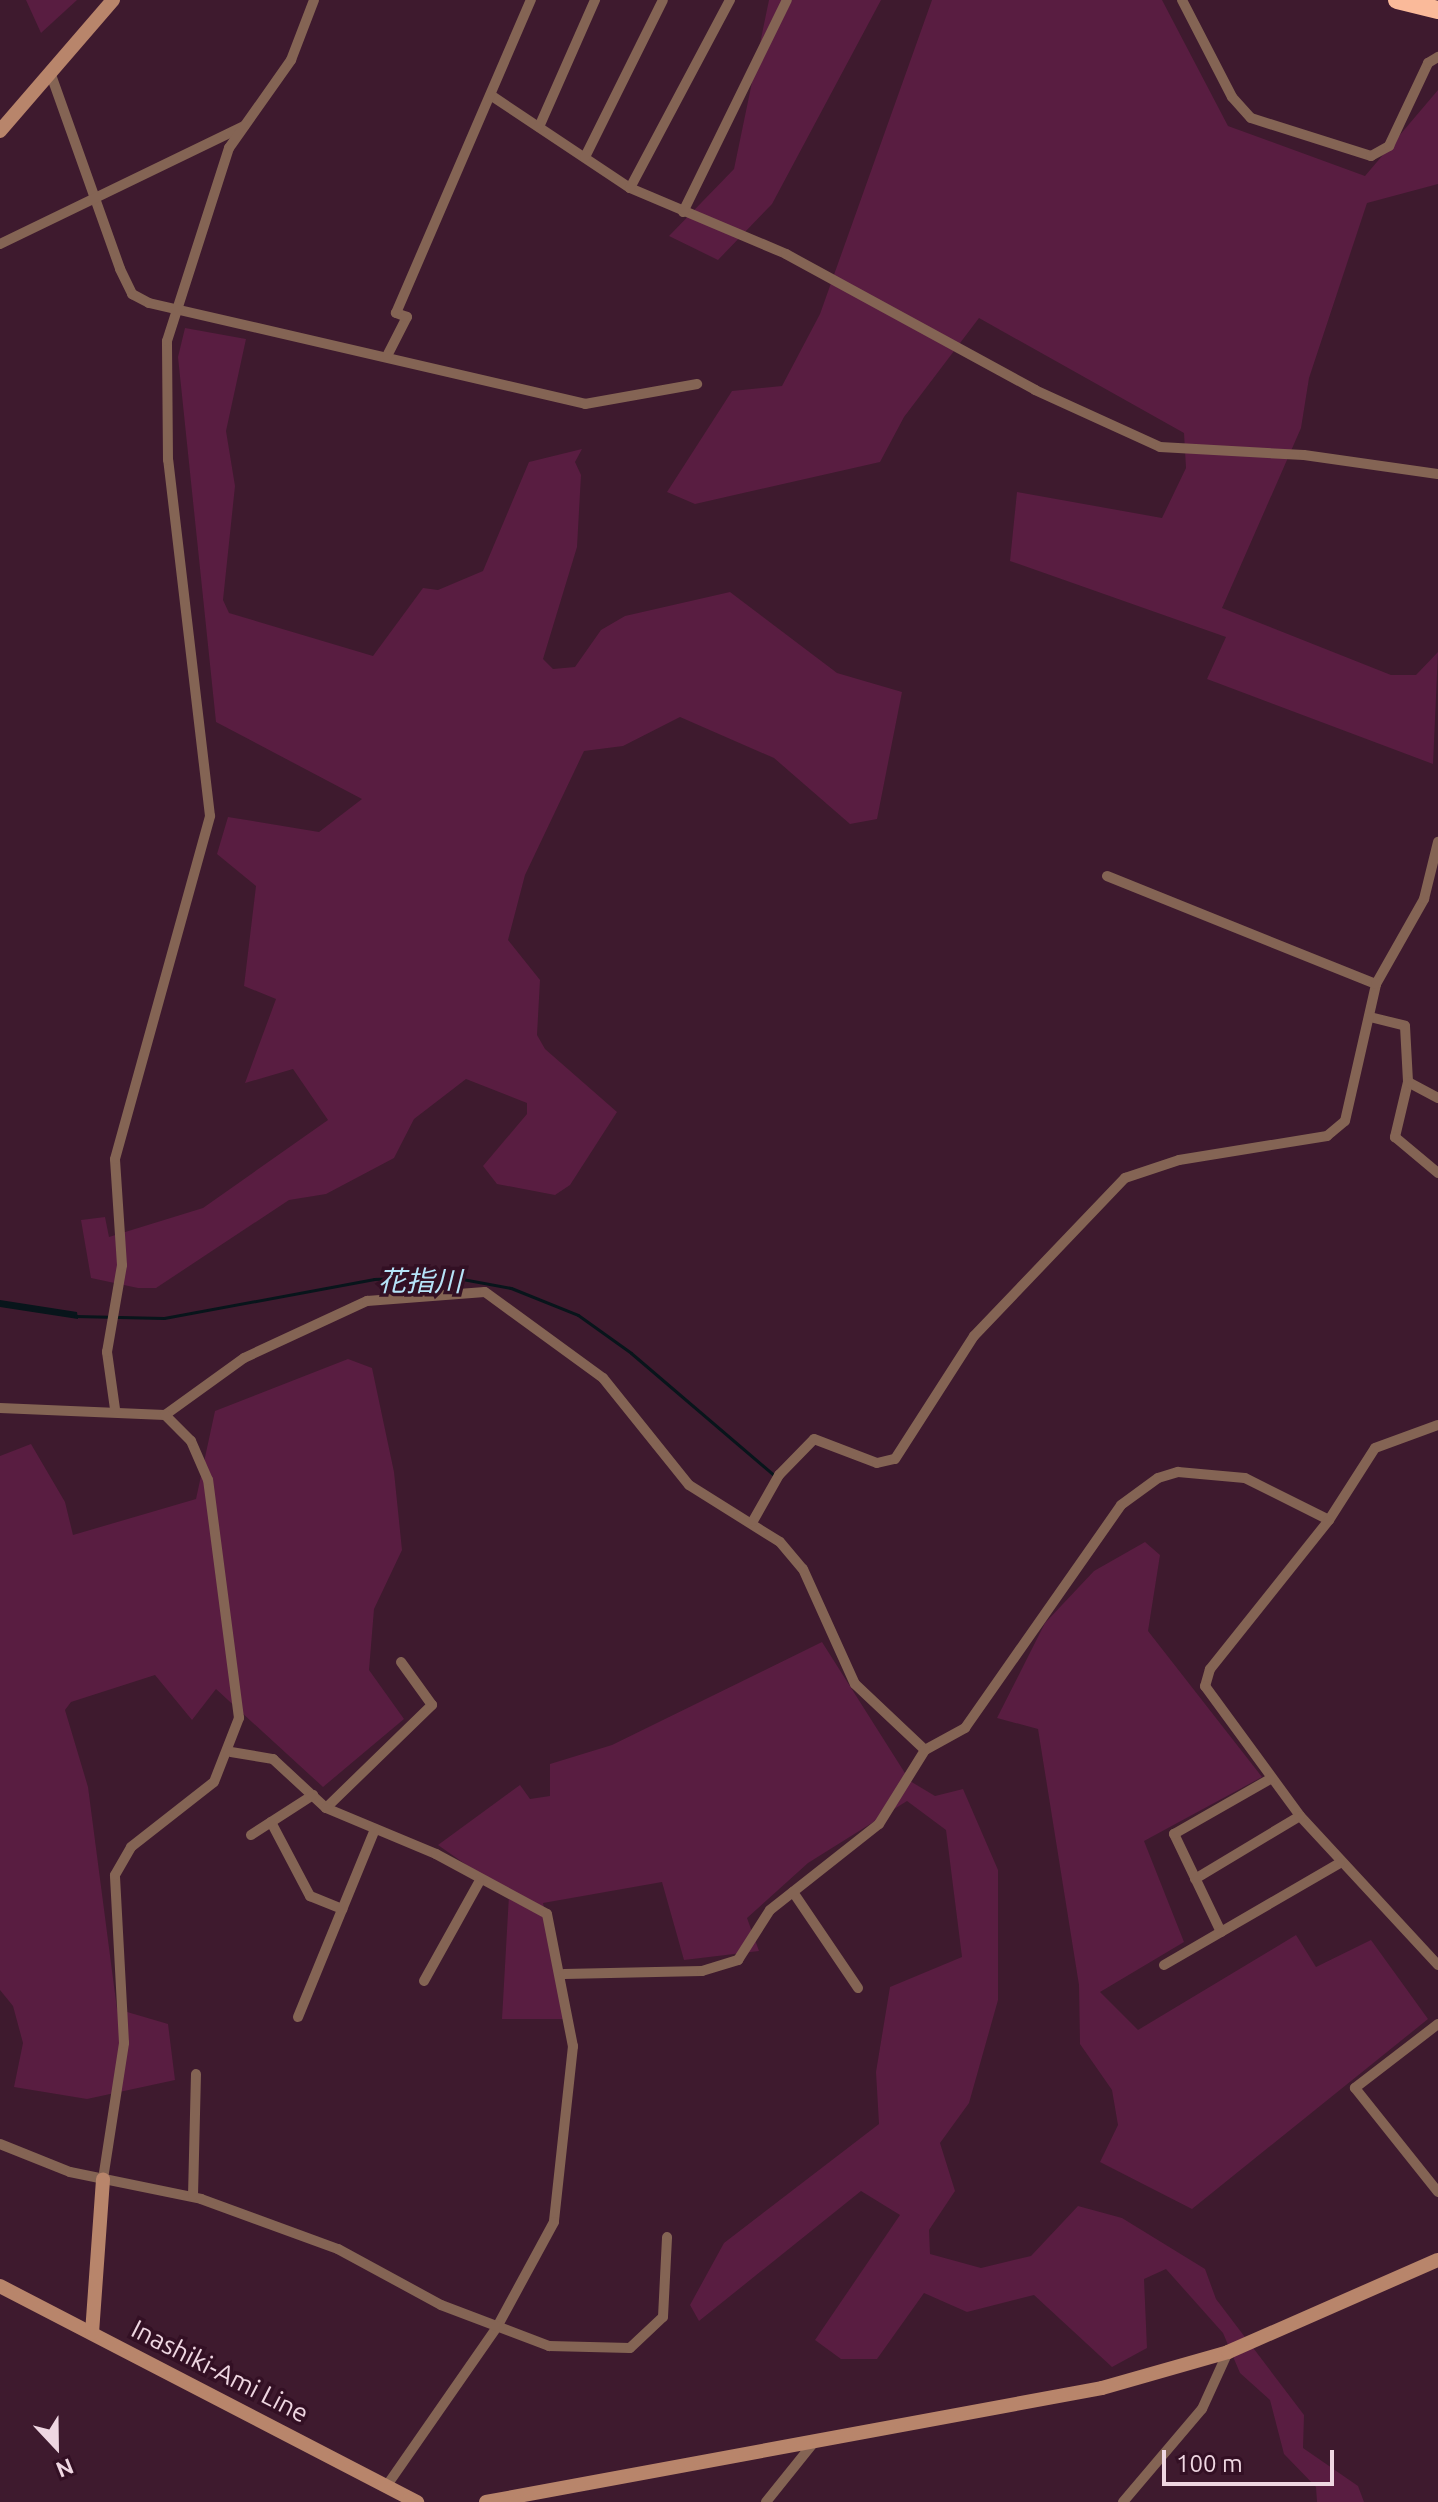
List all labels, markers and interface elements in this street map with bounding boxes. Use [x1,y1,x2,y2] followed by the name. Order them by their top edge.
[378,1264,462,1298] water label: 花指川
[126,2313,314,2429] street label: Inashiki-Ami Line
[16,2406,96,2486] north arrow
[1166,2434,1338,2484] scale bar
[1176,2450,1243,2477] text: 100 m
[53,2454,77,2483] text: N

